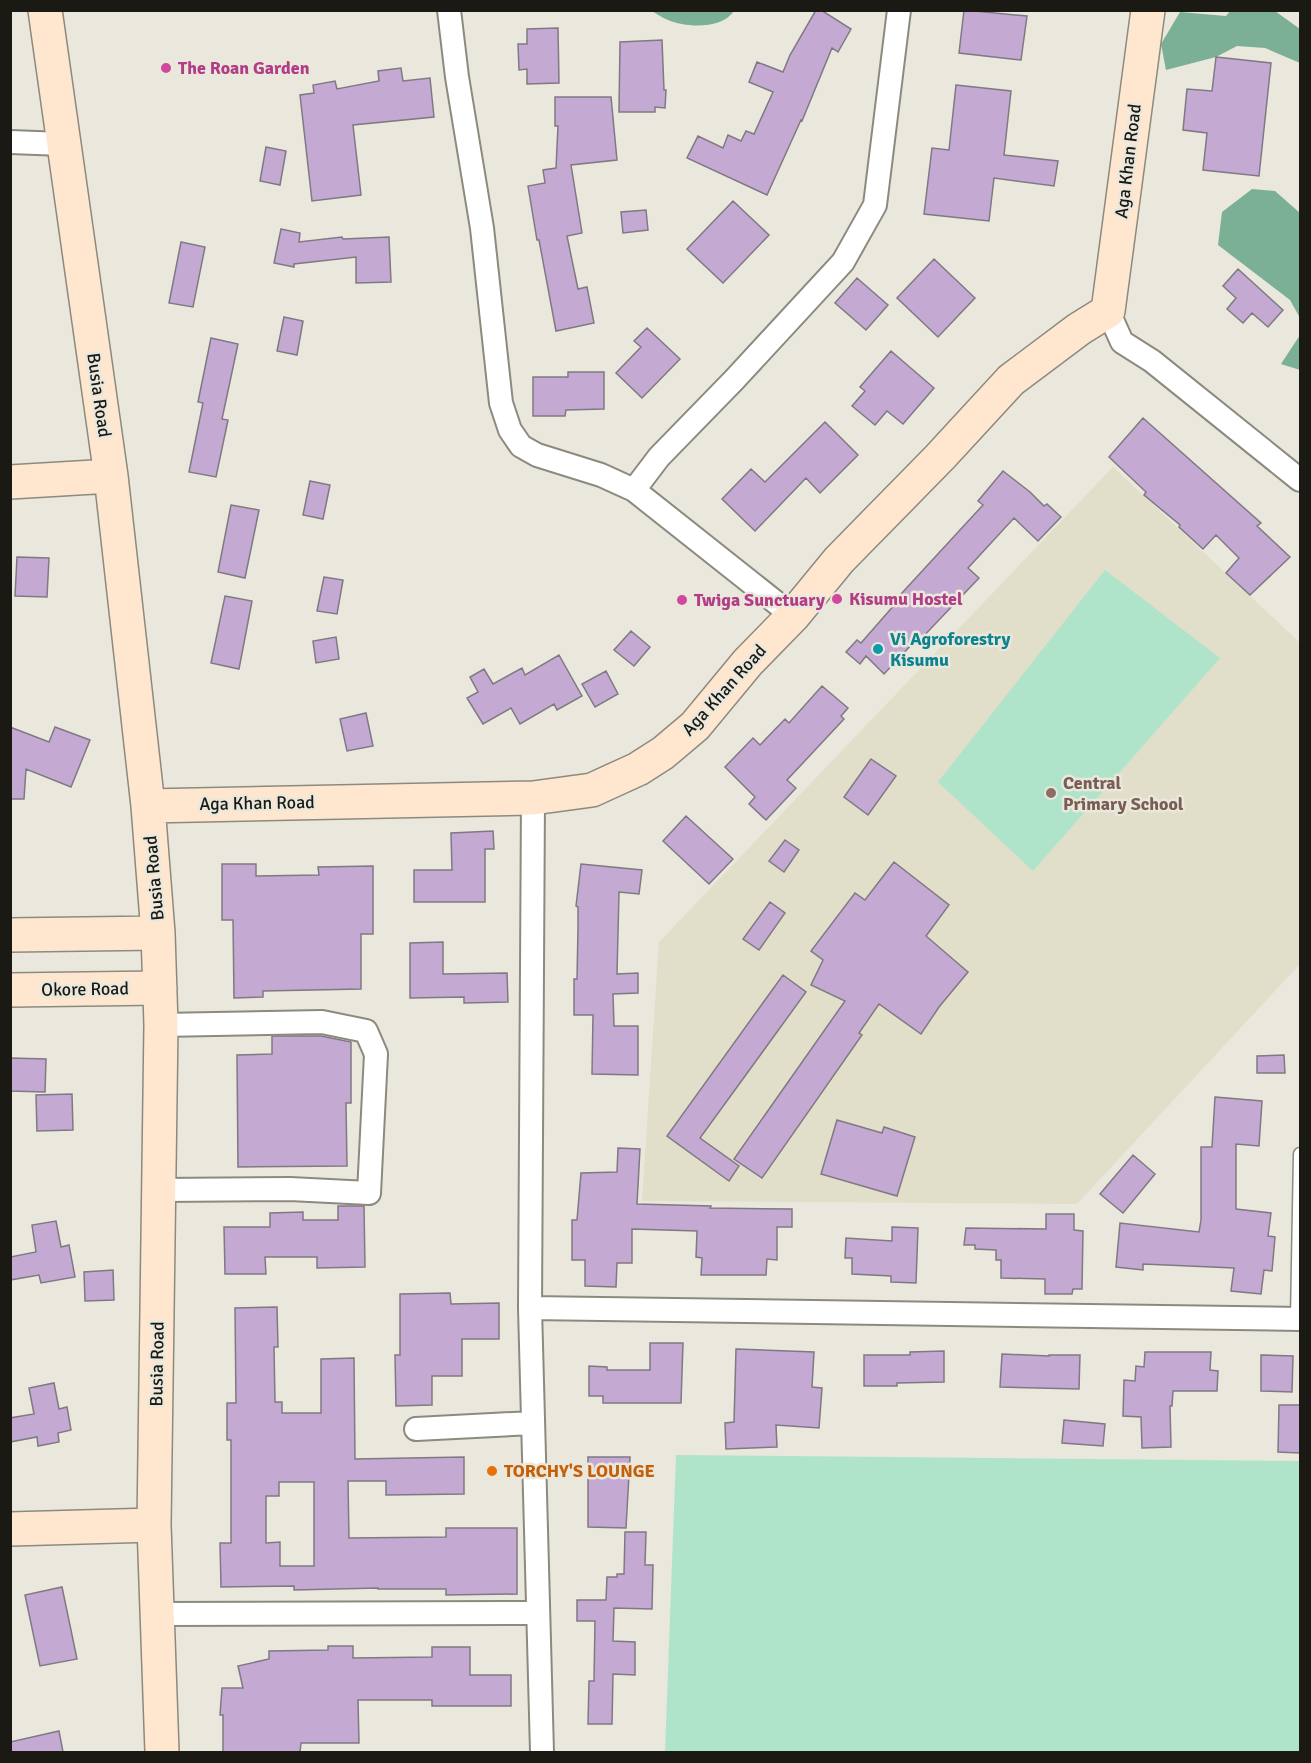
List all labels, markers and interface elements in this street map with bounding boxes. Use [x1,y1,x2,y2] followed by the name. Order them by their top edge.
[178,57,310,79] place label: The Roan Garden
[159,61,173,75] marker: The Roan Garden
[1110,102,1146,220] street label: Aga Khan Road
[82,351,116,439] street label: Busia Road
[849,588,963,610] place label: Kisumu Hostel
[694,589,825,611] place label: Twiga Sunctuary
[830,592,844,606] marker: Kisumu Hostel
[675,593,689,607] marker: Twiga Sunctuary
[890,628,1011,671] place label: Vi Agroforestry Kisumu
[677,640,771,740] street label: Aga Khan Road
[871,642,885,656] marker: Vi Agroforestry Kisumu
[1063,772,1184,815] place label: Central Primary School
[1044,786,1058,800] marker: Central Primary School
[199,791,315,815] street label: Aga Khan Road
[139,835,169,921] street label: Busia Road
[41,977,129,1001] street label: Okore Road
[145,1321,169,1407] street label: Busia Road
[504,1460,655,1482] place label: TORCHY'S LOUNGE
[485,1464,499,1478] marker: TORCHY'S LOUNGE

